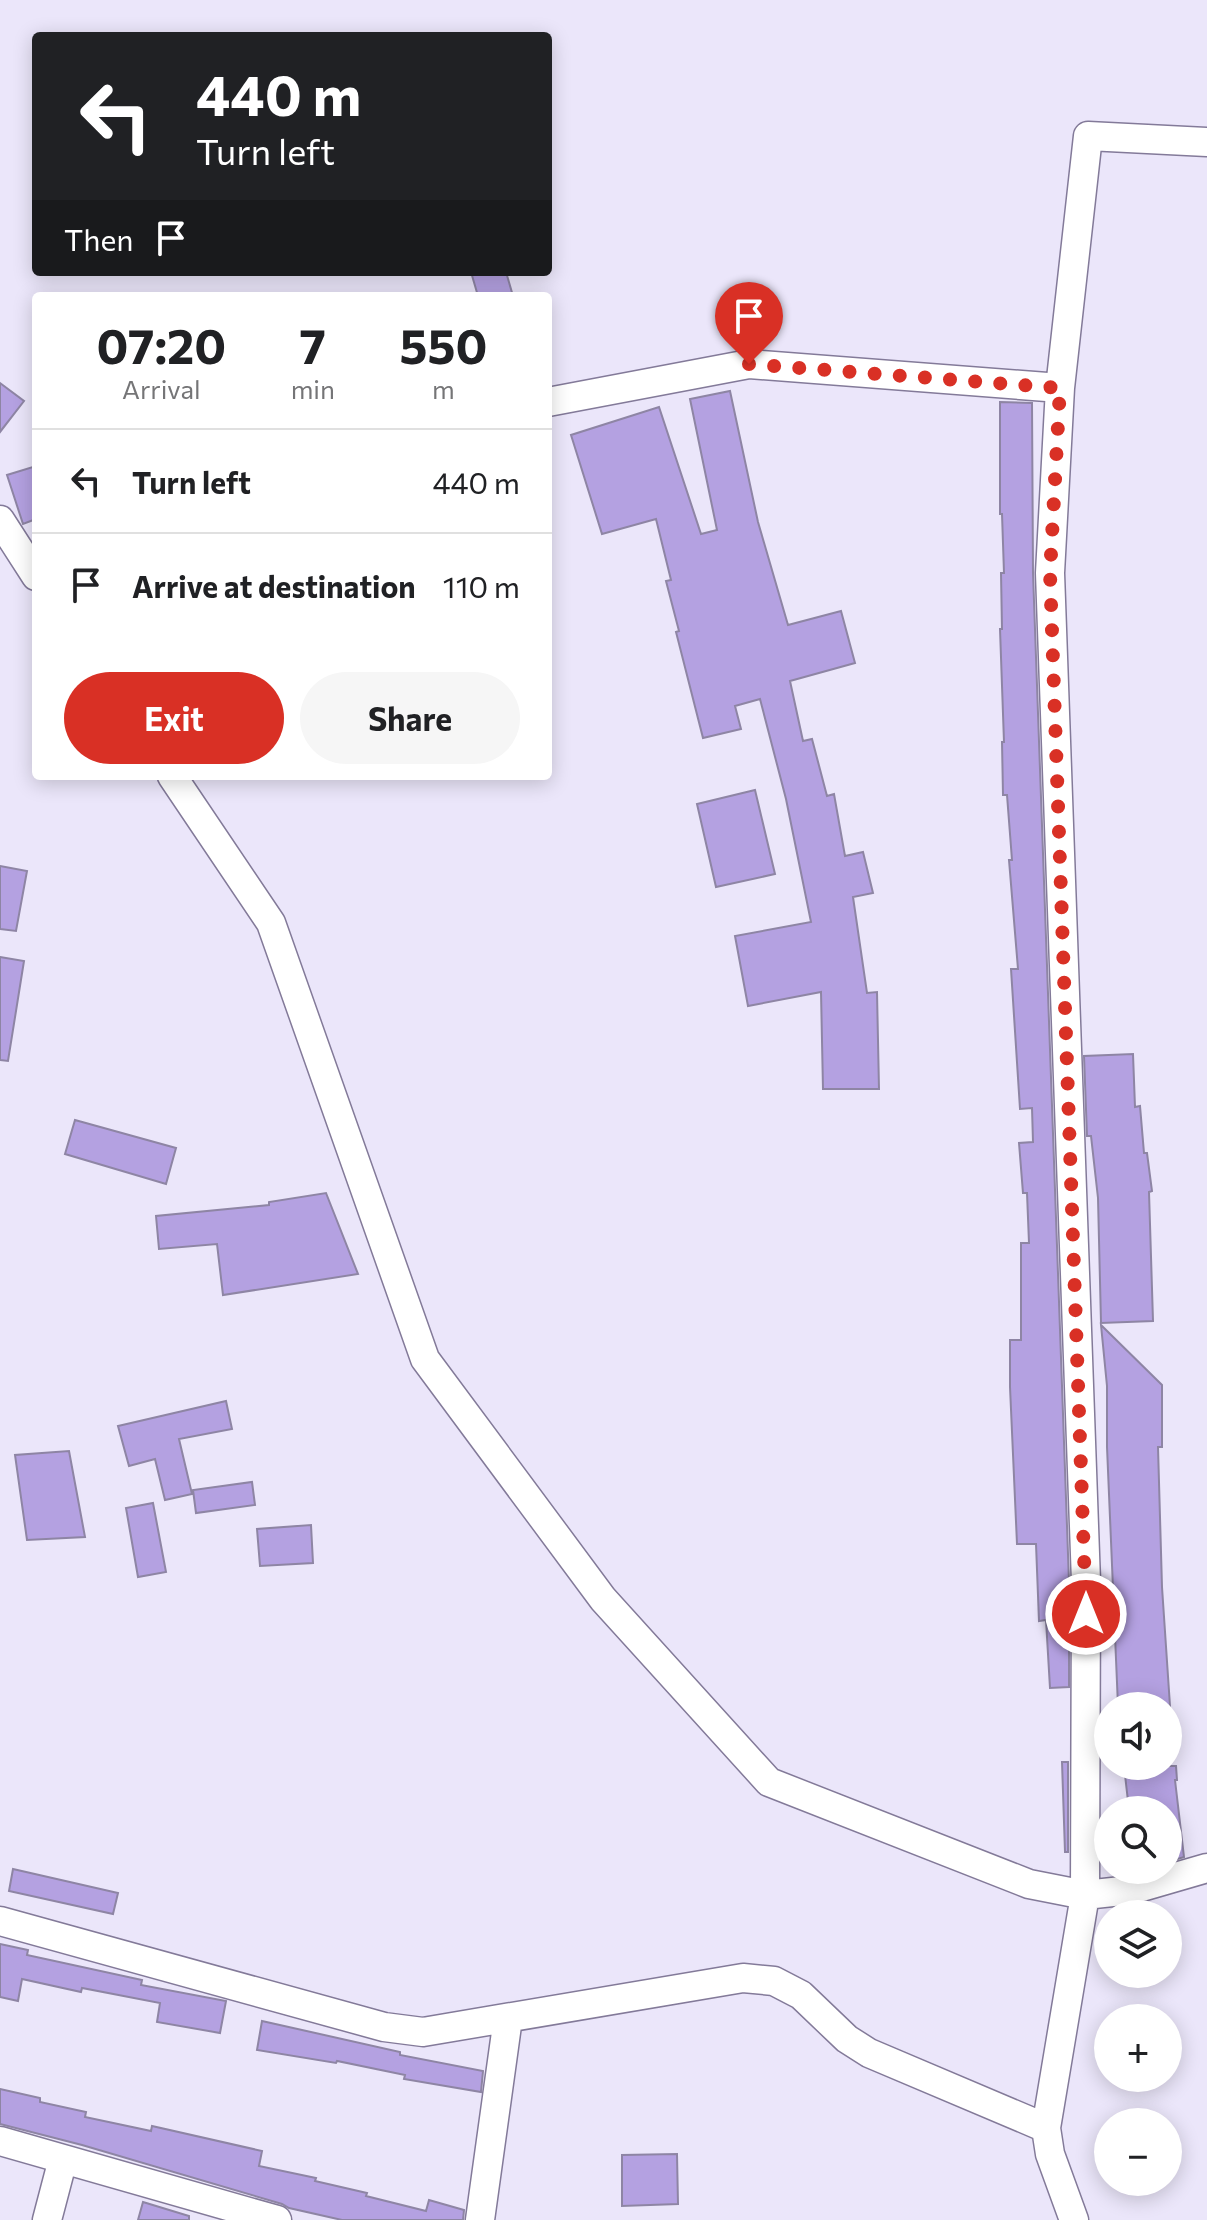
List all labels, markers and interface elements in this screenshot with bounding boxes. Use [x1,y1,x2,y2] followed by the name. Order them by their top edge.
[196,59,361,128] text: 440 m
[64,64,168,168] icon: left
[196,128,335,172] text: Turn left
[149,216,193,260] icon: arrive
[64,220,133,257] text: Then
[715,282,783,364] pin
[727,294,771,338] icon: arrive
[97,315,226,374] text: 07:20
[300,315,326,374] text: 7
[399,315,487,374] text: 550
[122,373,201,404] text: Arrival
[291,373,335,404] text: min
[432,373,455,404] text: m
[64,459,108,503] icon: left
[132,463,251,500] text: Turn left
[433,463,520,500] text: 440 m
[64,563,108,607] icon: arrive
[132,567,416,604] text: Arrive at destination
[443,567,520,604] text: 110 m
[64,672,284,764] button: Exit
[300,672,520,764] button: Share
[1044,1572,1128,1656] position arrow
[1094,1692,1182,2196] map controls
[1094,1692,1182,1780] button: sound
[1094,1796,1182,1884] button: search
[1094,1900,1182,1988] button: layers
[1094,2004,1182,2092] button: +
[1094,2108,1182,2196] button: −

